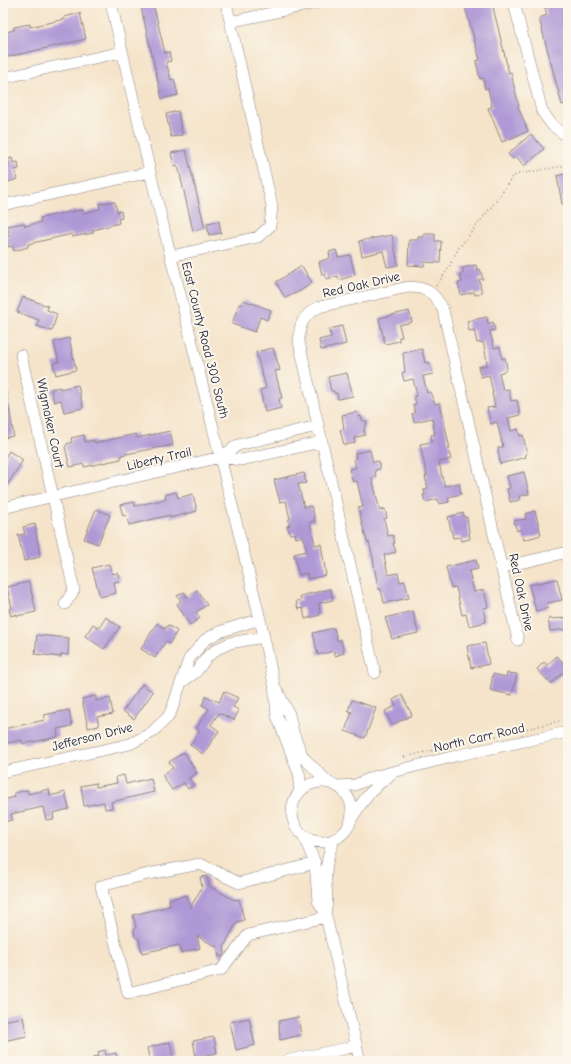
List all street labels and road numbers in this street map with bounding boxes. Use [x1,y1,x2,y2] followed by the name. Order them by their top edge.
[179,260,232,420] street label: East County Road 300 South
[321,268,402,301] street label: Red Oak Drive
[34,377,68,470] street label: Wigmaker Court
[125,444,193,473] street label: Liberty Trail
[506,552,537,633] street label: Red Oak Drive
[50,719,135,754] street label: Jefferson Drive
[432,720,526,755] street label: North Carr Road

